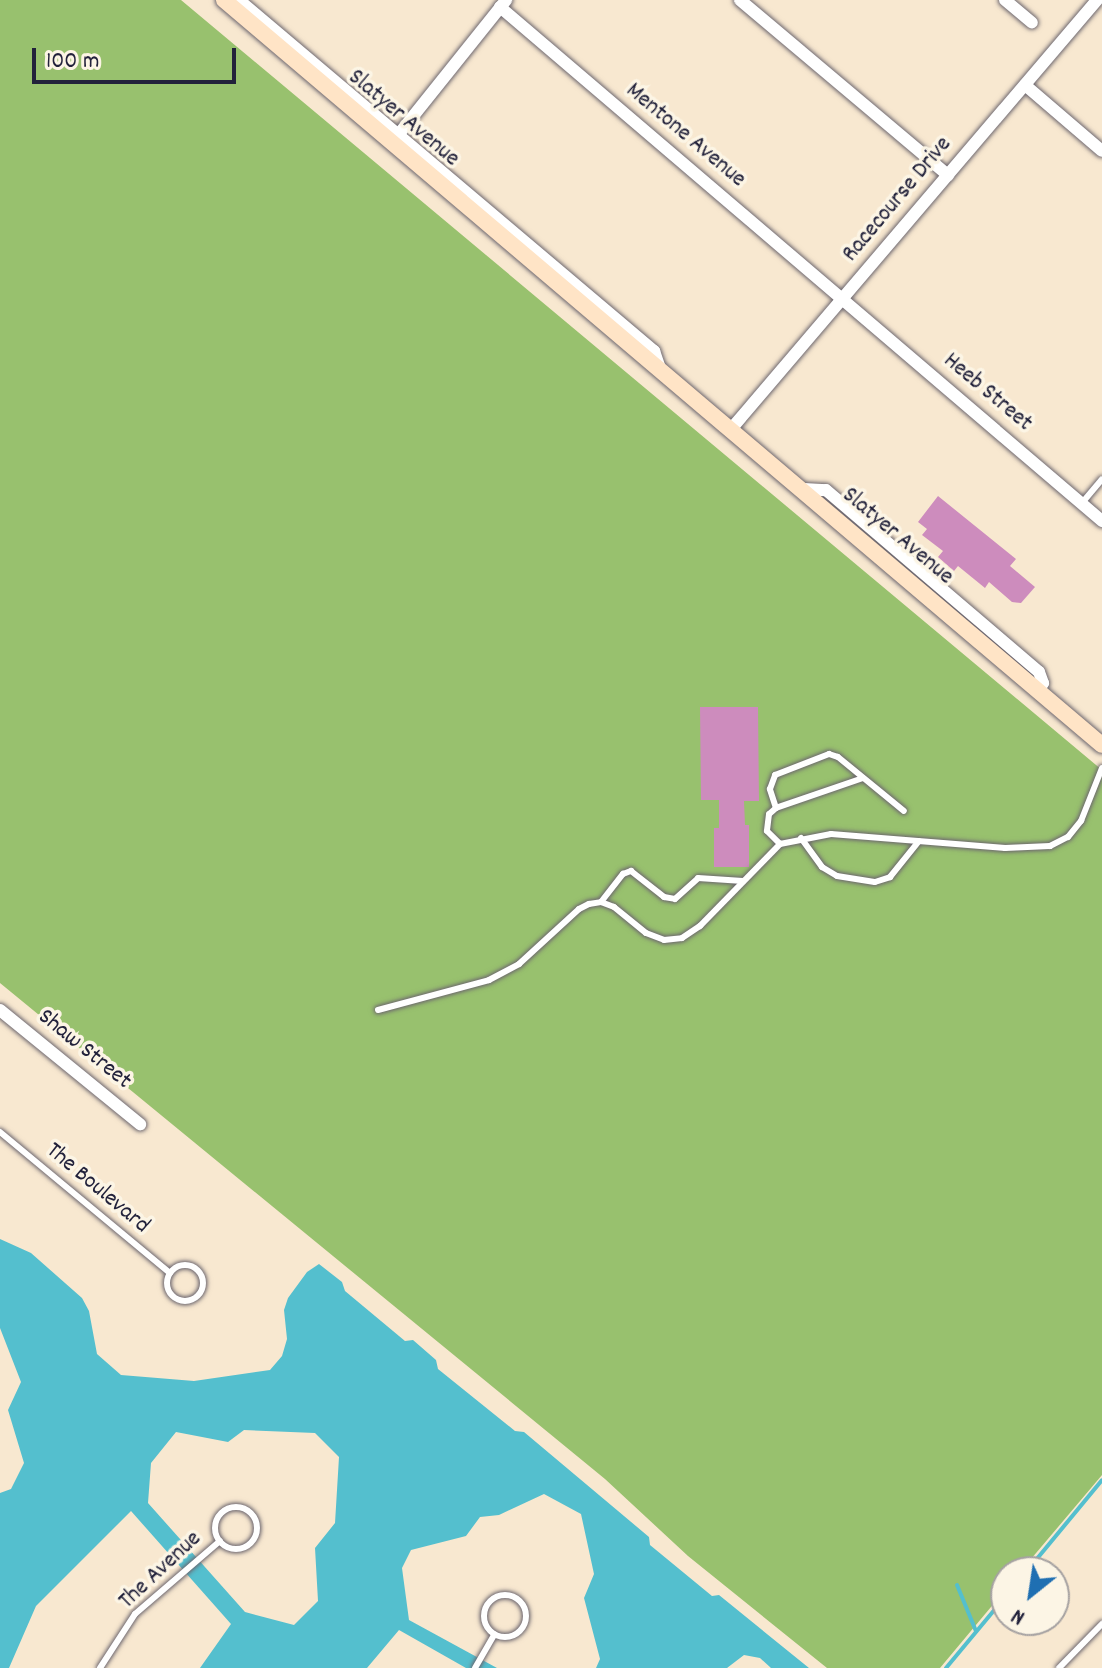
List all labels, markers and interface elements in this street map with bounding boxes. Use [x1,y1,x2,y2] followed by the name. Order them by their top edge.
[36,32,240,82] scale bar
[46,45,99,79] text: 100 m
[341,64,465,174] street label: Slatyer Avenue
[619,77,751,195] street label: Mentone Avenue
[837,131,959,269] street label: Racecourse Drive
[937,347,1037,439] street label: Heeb Street
[835,482,959,592] street label: Slatyer Avenue
[31,1004,137,1096] street label: Shaw Street
[39,1137,155,1241] street label: The Boulevard
[114,1526,208,1616] street label: The Avenue
[990,1556,1070,1636] north arrow
[1006,1599,1031,1632] text: N

